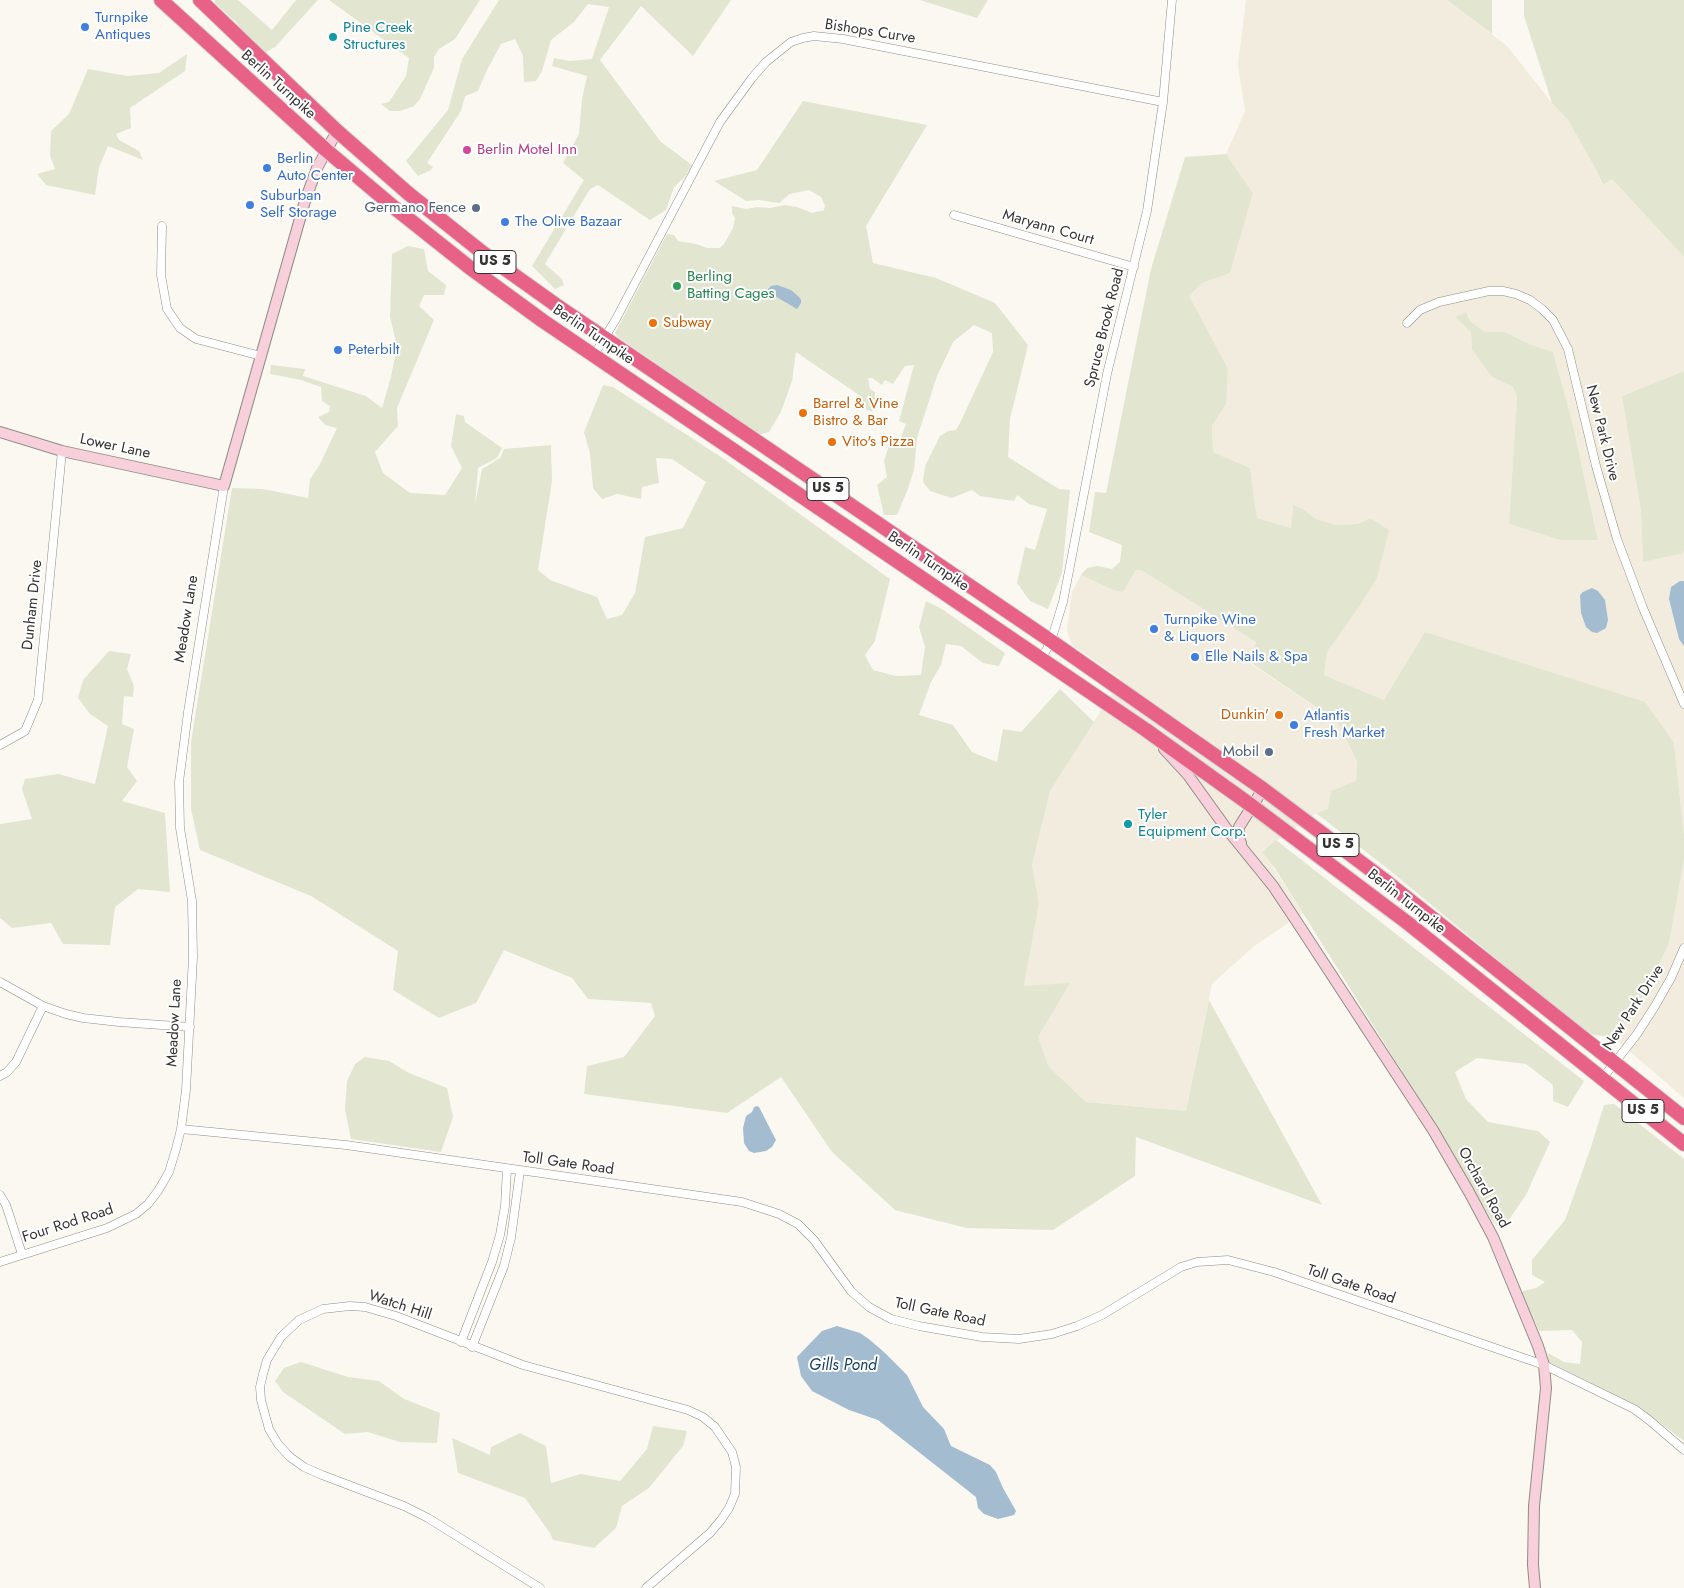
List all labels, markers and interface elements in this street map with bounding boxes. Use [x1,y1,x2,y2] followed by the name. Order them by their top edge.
[95,9,150,44] place label: Turnpike Antiques
[823,16,917,48] street label: Bishops Curve
[343,19,412,54] place label: Pine Creek Structures
[79,21,91,33] marker: Turnpike Antiques
[327,31,339,43] marker: Pine Creek Structures
[237,47,319,123] street label: Berlin Turnpike
[477,141,577,159] place label: Berlin Motel Inn
[461,144,473,156] marker: Berlin Motel Inn
[277,150,353,185] place label: Berlin Auto Center
[261,162,273,174] marker: Berlin Auto Center
[260,187,337,222] place label: Suburban Self Storage
[244,199,256,211] marker: Suburban Self Storage
[364,199,466,217] place label: Germano Fence
[470,202,482,214] marker: Germano Fence
[1000,206,1096,250] street label: Maryann Court
[515,213,622,231] place label: The Olive Bazaar
[499,216,511,228] marker: The Olive Bazaar
[474,250,516,274] road number: US 5
[1081,266,1129,390] street label: Spruce Brook Road
[687,268,774,303] place label: Berling Batting Cages
[671,280,683,292] marker: Berling Batting Cages
[549,301,637,369] street label: Berlin Turnpike
[663,314,711,332] place label: Subway
[647,317,659,329] marker: Subway
[348,341,399,359] place label: Peterbilt
[332,344,344,356] marker: Peterbilt
[1581,383,1623,483] street label: New Park Drive
[813,395,898,430] place label: Barrel & Vine Bistro & Bar
[797,407,809,419] marker: Barrel & Vine Bistro & Bar
[78,431,152,463] street label: Lower Lane
[842,433,914,451] place label: Vito's Pizza
[826,436,838,448] marker: Vito's Pizza
[807,478,849,500] road number: US 5
[884,528,972,596] street label: Berlin Turnpike
[19,559,47,651] street label: Dunham Drive
[171,574,203,664] street label: Meadow Lane
[1164,611,1256,646] place label: Turnpike Wine & Liquors
[1148,623,1160,635] marker: Turnpike Wine & Liquors
[1205,648,1308,666] place label: Elle Nails & Spa
[1189,651,1201,663] marker: Elle Nails & Spa
[1221,706,1269,724] place label: Dunkin'
[1304,707,1384,742] place label: Atlantis Fresh Market
[1273,709,1285,721] marker: Dunkin'
[1288,719,1300,731] marker: Atlantis Fresh Market
[1223,743,1259,761] place label: Mobil
[1263,746,1275,758] marker: Mobil
[1138,806,1246,841] place label: Tyler Equipment Corp.
[1122,818,1134,830] marker: Tyler Equipment Corp.
[1317,834,1359,856] road number: US 5
[1363,866,1449,938] street label: Berlin Turnpike
[1600,962,1668,1054] street label: New Park Drive
[164,979,186,1067] street label: Meadow Lane
[1622,1100,1664,1122] road number: US 5
[1453,1144,1513,1232] street label: Orchard Road
[521,1149,615,1179] street label: Toll Gate Road
[20,1201,116,1247] street label: Four Rod Road
[1305,1262,1397,1308] street label: Toll Gate Road
[366,1287,434,1325] street label: Watch Hill
[893,1295,987,1331] street label: Toll Gate Road
[809,1356,877,1376] water label: Gills Pond

